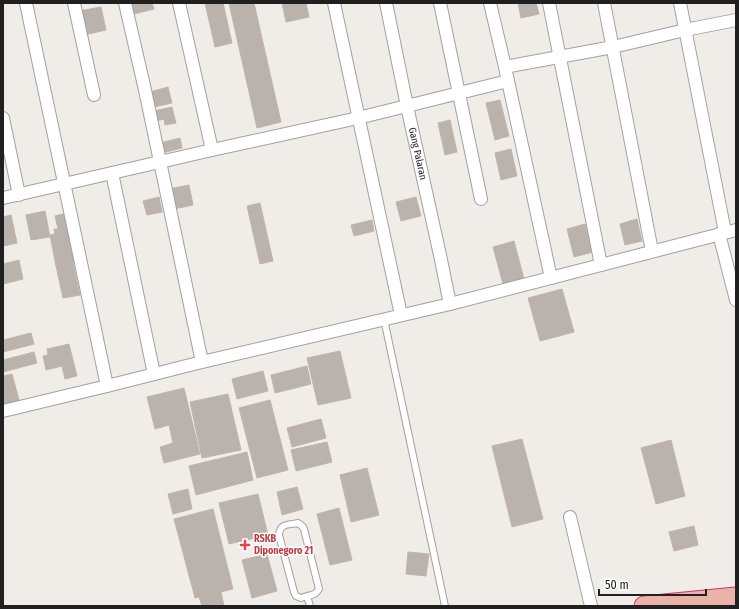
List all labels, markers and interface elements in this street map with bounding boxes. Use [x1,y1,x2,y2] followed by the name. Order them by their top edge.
[406,126,429,181] street label: Gang Palaran
[254,533,313,557] place label: RSKB Diponegoro 21
[239,539,251,551] marker: RSKB Diponegoro 21
[599,571,706,597] scale bar
[605,578,629,592] text: 50 m

